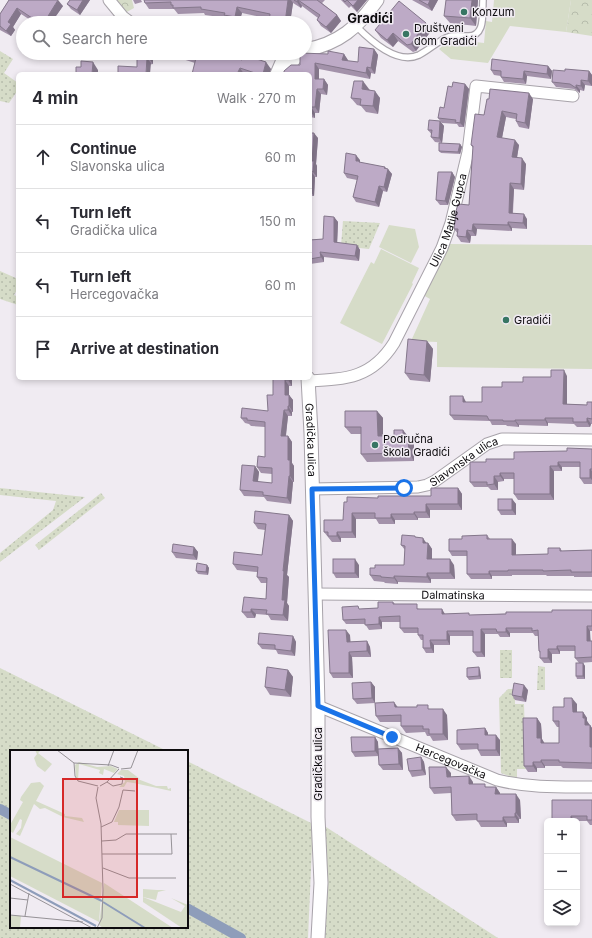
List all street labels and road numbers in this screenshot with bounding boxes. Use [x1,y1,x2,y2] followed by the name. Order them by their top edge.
[426,172,470,269] street label: Ulica Matije Gupca
[302,403,319,477] street label: Gradička ulica
[427,434,500,490] street label: Slavonska ulica
[421,588,485,602] street label: Dalmatinska
[311,727,325,801] street label: Gradička ulica
[414,740,489,782] street label: Hercegovačka

